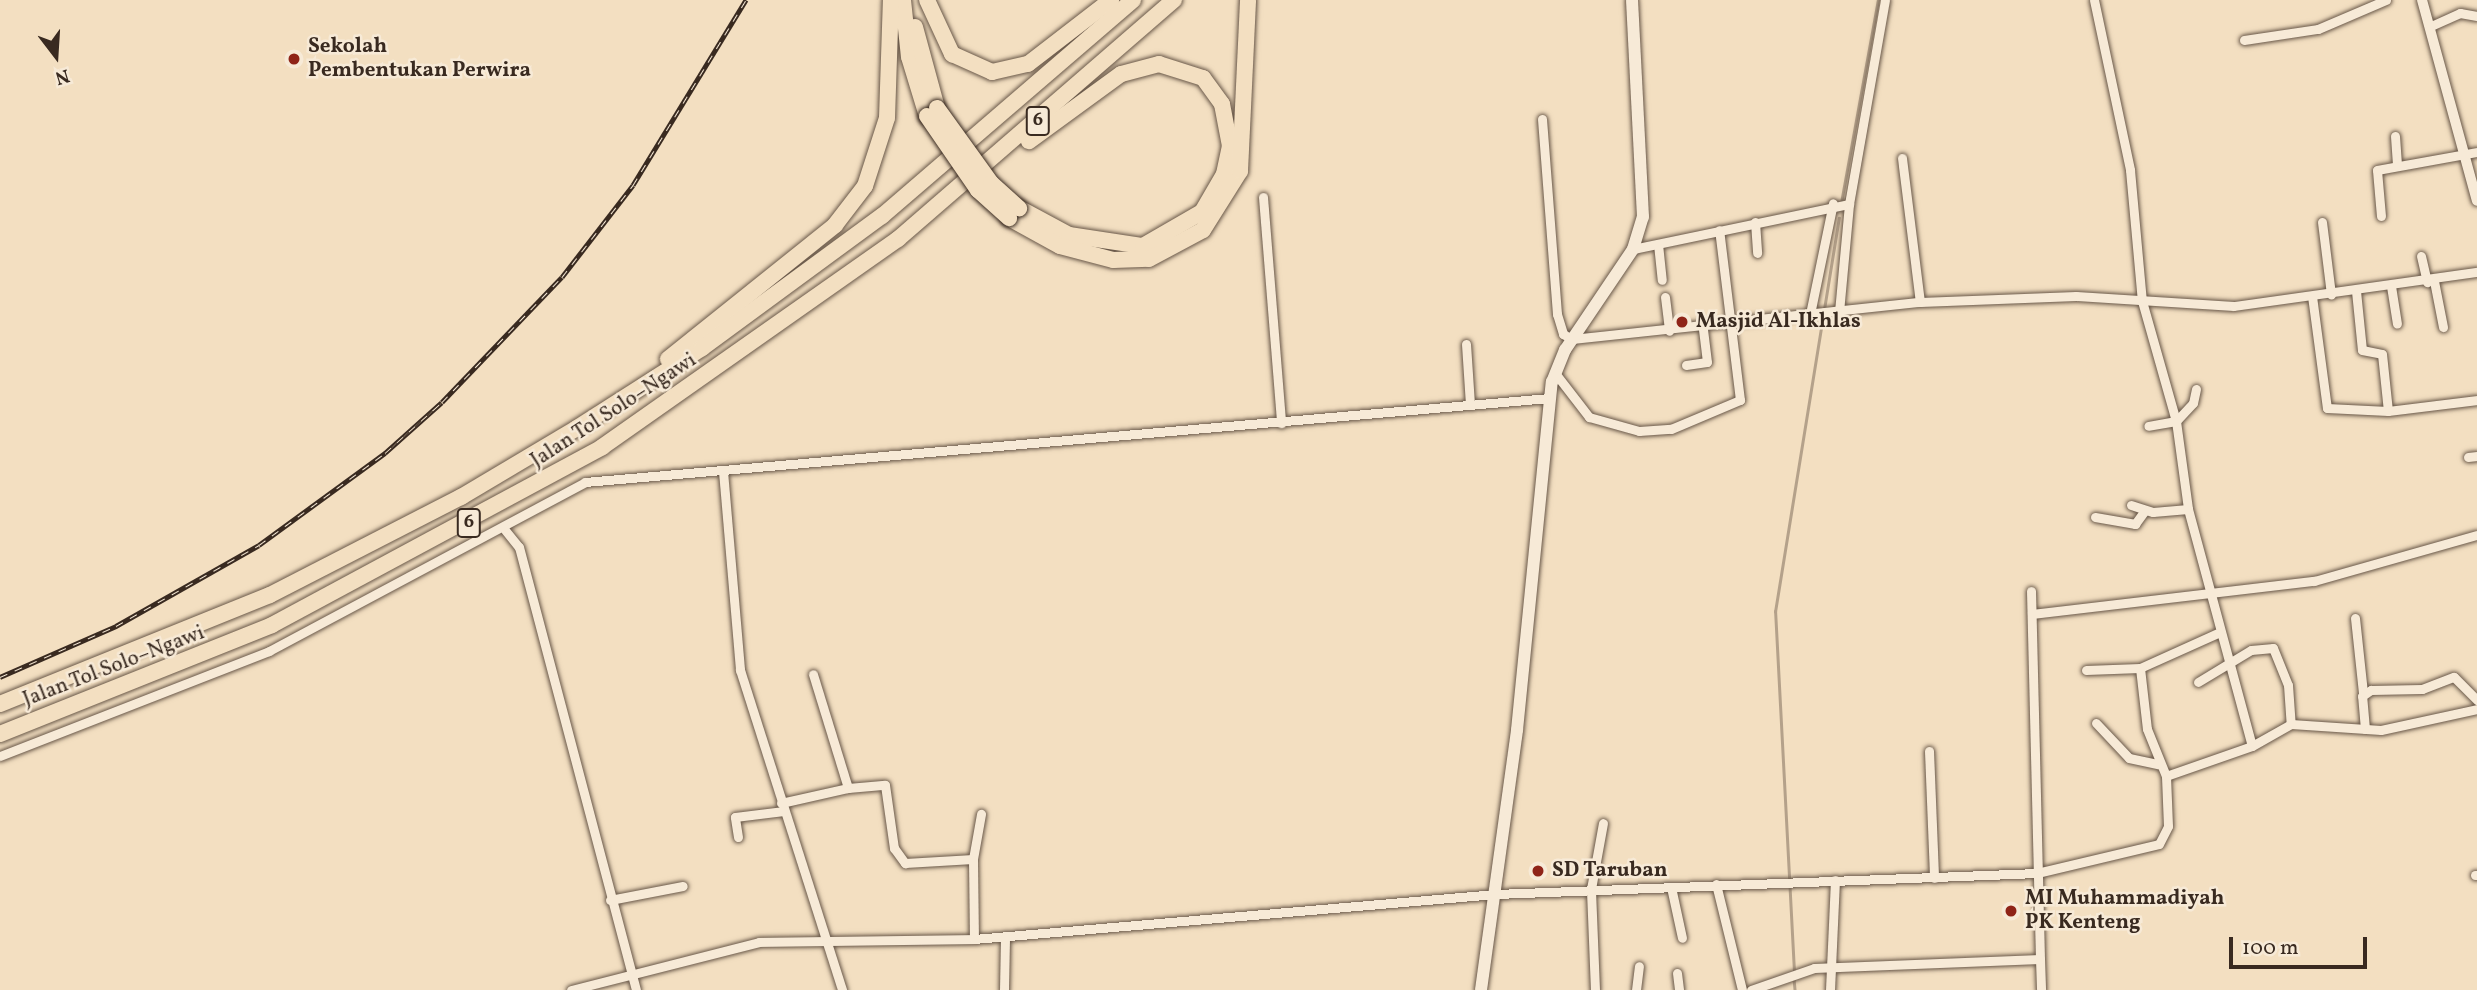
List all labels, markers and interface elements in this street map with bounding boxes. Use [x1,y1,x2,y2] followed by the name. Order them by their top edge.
[21,21,91,91] north arrow
[308,34,531,84] place label: Sekolah Pembentukan Perwira
[286,51,302,67] marker: Sekolah Pembentukan Perwira
[52,62,73,91] text: N
[1026,105,1050,136] road number: 6
[1696,309,1861,335] place label: Masjid Al-Ikhlas
[1674,314,1690,330] marker: Masjid Al-Ikhlas
[526,348,702,474] street label: Jalan Tol Solo–Ngawi
[457,508,481,538] road number: 6
[19,621,209,713] street label: Jalan Tol Solo–Ngawi
[1552,858,1668,884] place label: SD Taruban
[1530,863,1546,879] marker: SD Taruban
[2025,886,2224,936] place label: MI Muhammadiyah PK Kenteng
[2003,903,2019,919] marker: MI Muhammadiyah PK Kenteng
[2232,923,2370,967] scale bar
[2242,934,2299,963] text: 100 m

